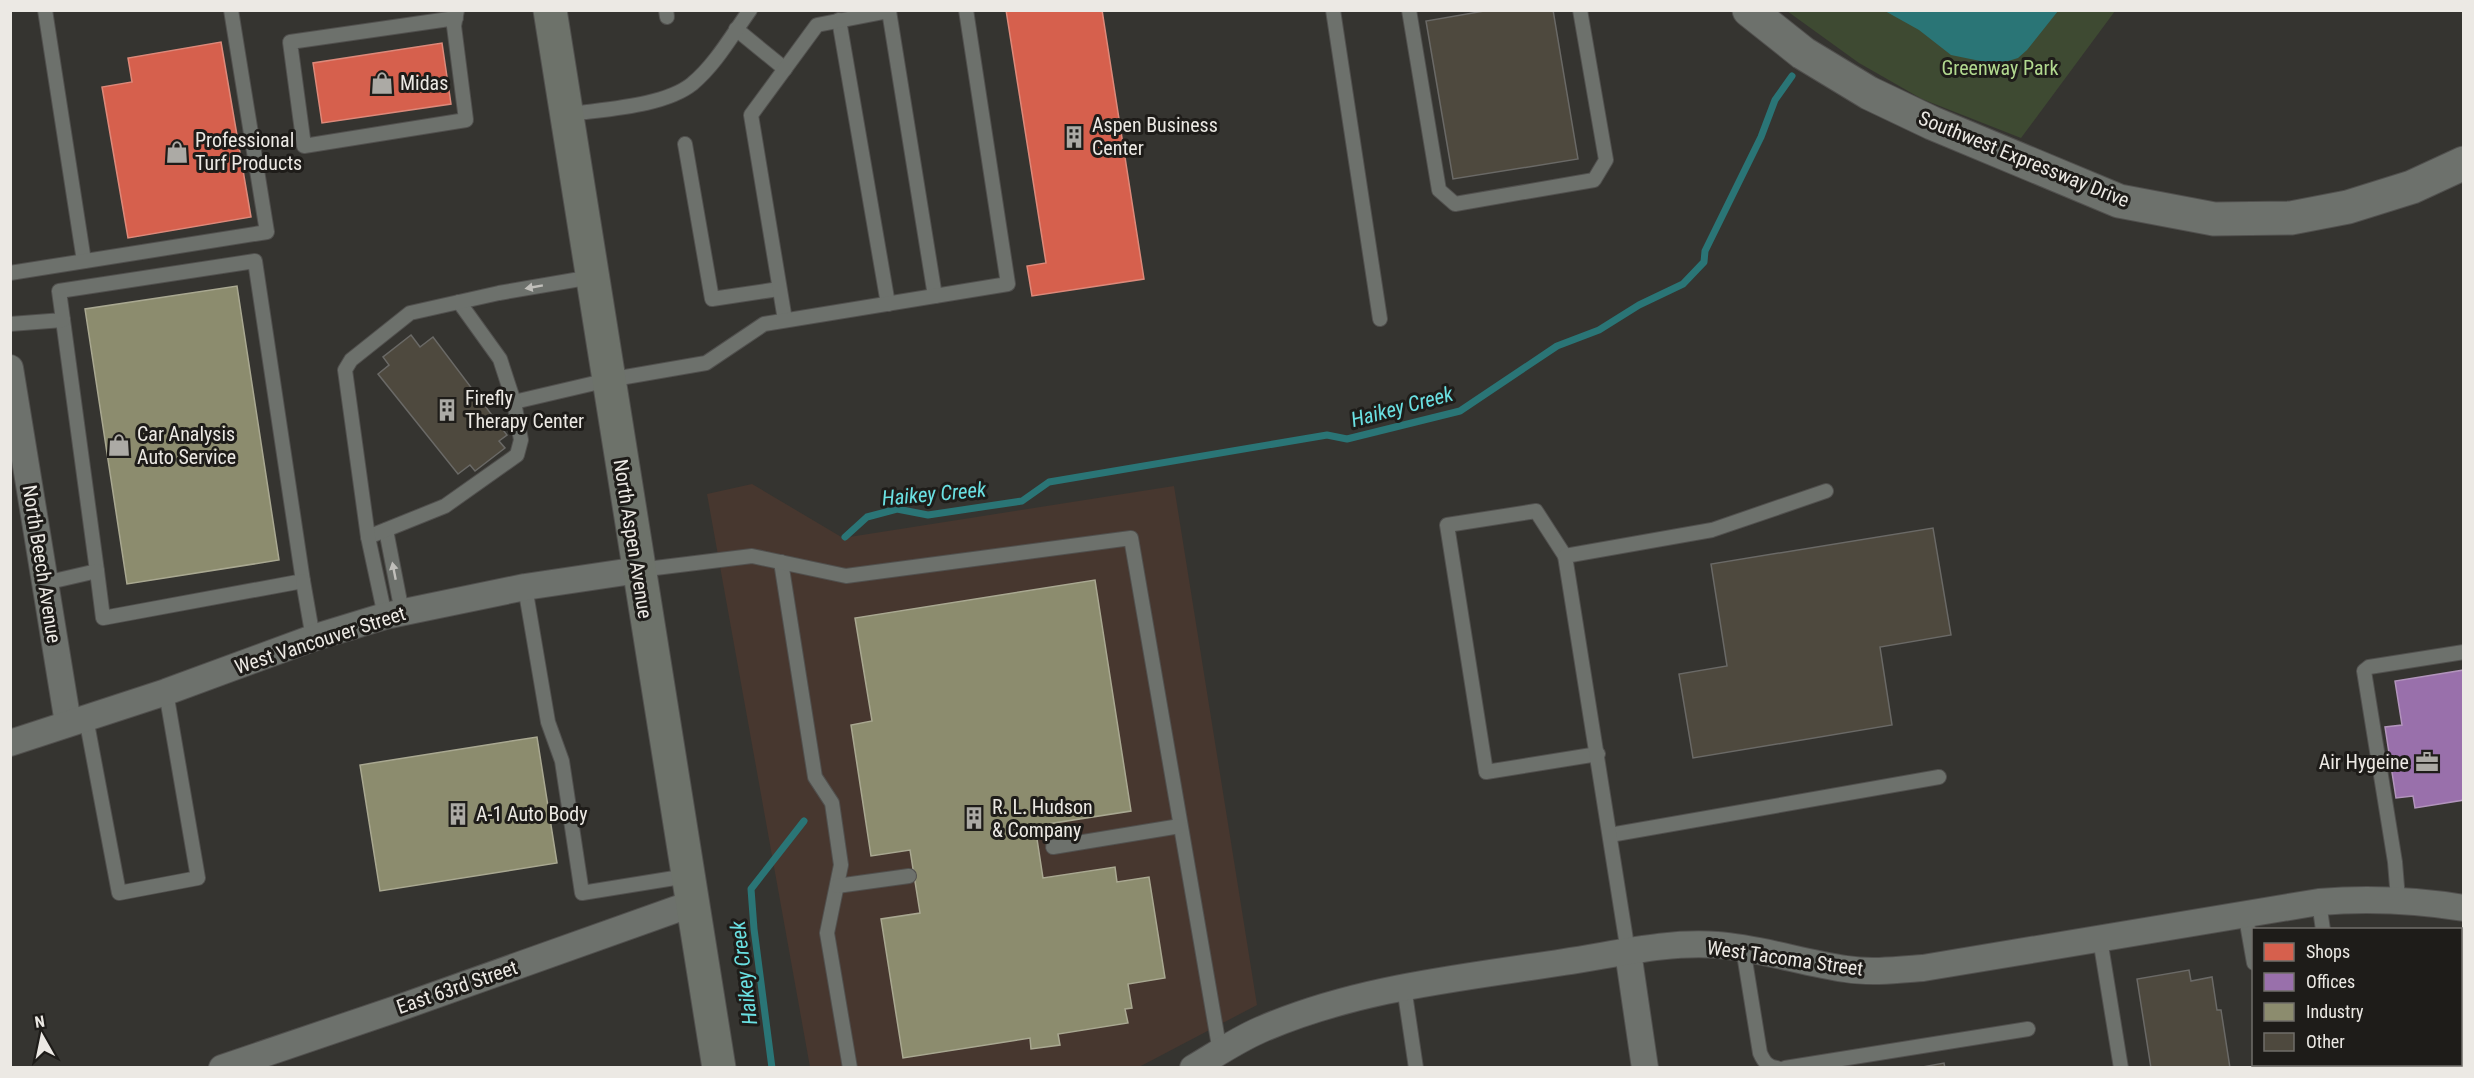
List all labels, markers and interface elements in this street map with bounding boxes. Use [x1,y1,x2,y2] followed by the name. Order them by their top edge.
[1941,56,2059,80] park label: Greenway Park
[369,70,395,96] shop icon: Midas
[400,71,448,95] place label: Midas
[1915,106,2133,212] street label: Southwest Expressway Drive
[1092,113,1218,160] place label: Aspen Business Center
[1061,124,1087,150] building icon: Aspen Business Center
[195,128,302,175] place label: Professional Turf Products
[164,139,190,165] shop icon: Professional Turf Products
[524,283,543,292] one-way arrow
[1348,382,1456,432] water label: Haikey Creek
[465,386,584,433] place label: Firefly Therapy Center
[434,397,460,423] building icon: Firefly Therapy Center
[137,422,236,469] place label: Car Analysis Auto Service
[106,432,132,458] shop icon: Car Analysis Auto Service
[609,458,657,620] street label: North Aspen Avenue
[881,477,988,511] water label: Haikey Creek
[18,483,66,645] street label: North Beech Avenue
[389,561,398,580] one-way arrow
[232,601,409,679] street label: West Vancouver Street
[2414,749,2440,775] office icon: Air Hygeine
[2319,750,2409,774] place label: Air Hygeine
[992,795,1093,842] place label: R. L. Hudson & Company
[445,801,471,827] building icon: A-1 Auto Body
[476,802,588,826] place label: A-1 Auto Body
[961,805,987,831] building icon: R. L. Hudson & Company
[726,919,762,1026] water label: Haikey Creek
[2252,928,2462,1066] legend
[1705,935,1865,981] street label: West Tacoma Street
[2306,941,2350,962] text: Shops
[393,955,521,1019] street label: East 63rd Street
[2306,971,2355,992] text: Offices
[2306,1001,2364,1022] text: Industry
[12,1006,72,1066] north arrow
[33,1012,46,1032] text: N
[2306,1031,2345,1052] text: Other

